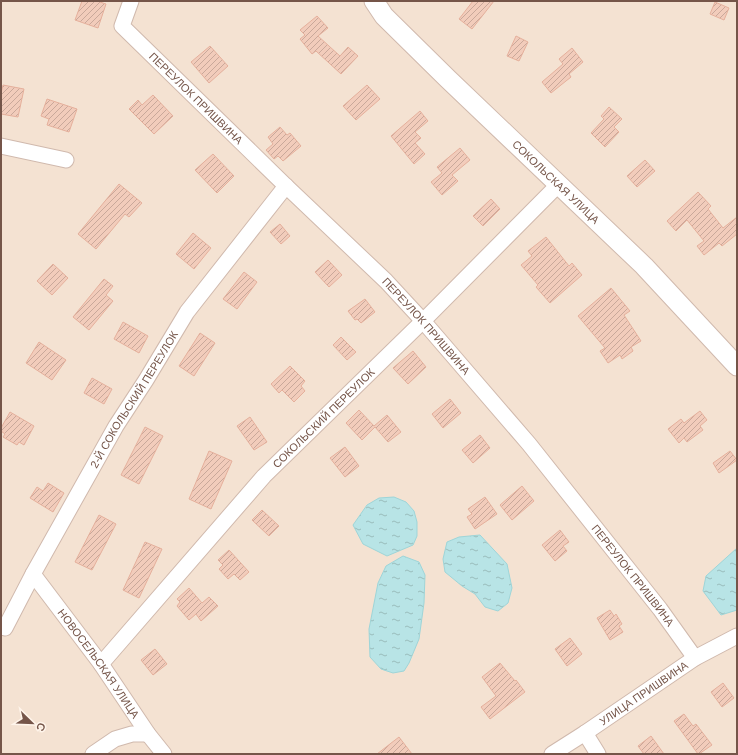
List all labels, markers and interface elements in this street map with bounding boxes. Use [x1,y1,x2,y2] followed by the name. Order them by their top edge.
[147,50,246,147] street label: ПЕРЕУЛОК ПРИШВИНА
[510,138,602,227] street label: СОКОЛЬСКАЯ УЛИЦА
[380,275,473,377] street label: ПЕРЕУЛОК ПРИШВИНА
[88,328,180,470] street label: 2-Й СОКОЛЬСКИЙ ПЕРЕУЛОК
[270,365,377,470] street label: СОКОЛЬСКИЙ ПЕРЕУЛОК
[589,522,677,629] street label: ПЕРЕУЛОК ПРИШВИНА
[55,606,142,721] street label: НОВОСЕЛЬСКАЯ УЛИЦА
[597,658,690,727] street label: УЛИЦА ПРИШВИНА
[12,703,52,743] north arrow
[34,721,48,733] text: С

